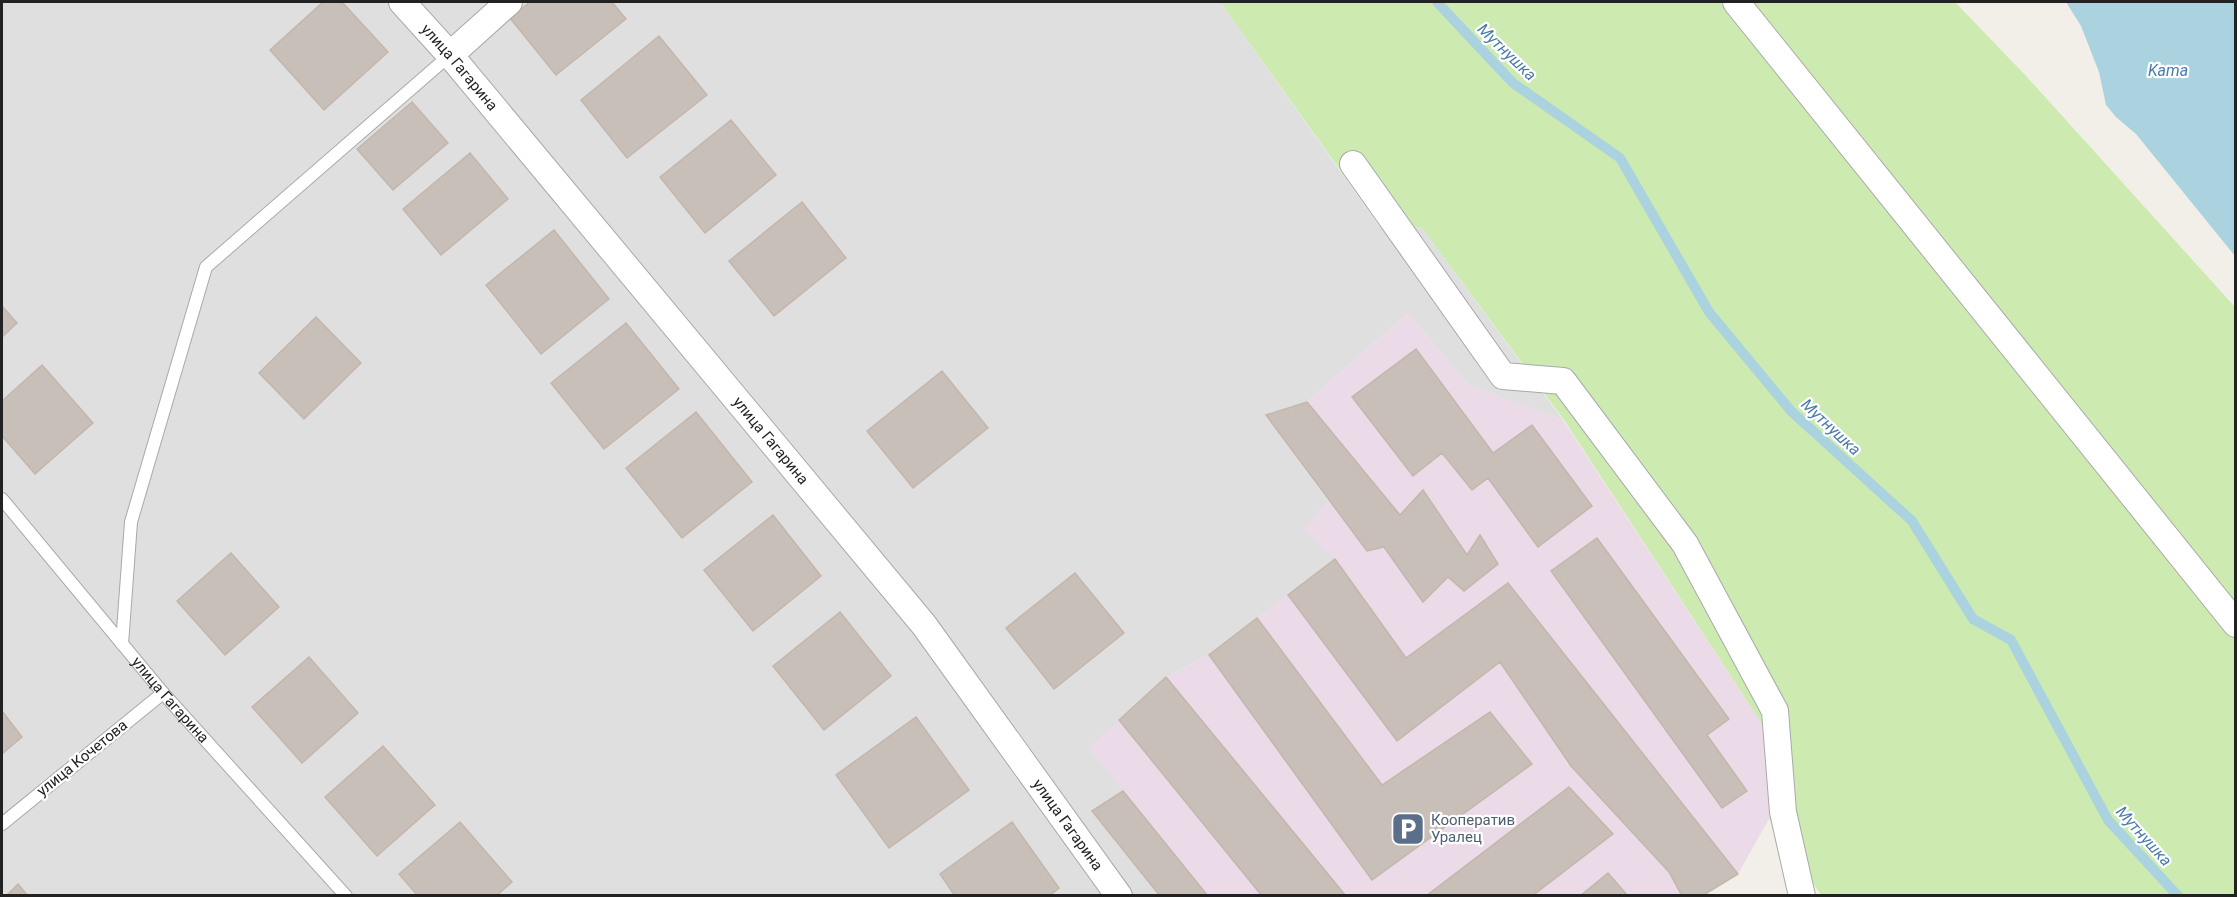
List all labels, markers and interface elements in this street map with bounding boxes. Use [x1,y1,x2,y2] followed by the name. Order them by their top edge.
[1474,19,1540,85] water label: Мутнушка
[417,20,501,114] street label: улица Гагарина
[2148,61,2188,80] water label: Kama
[729,393,812,488] street label: улица Гагарина
[1797,395,1865,459] water label: Мутнушка
[128,653,213,747] street label: улица Гагарина
[33,716,131,800] street label: улица Кочетова
[1029,776,1107,874] street label: улица Гагарина
[2112,802,2176,870] water label: Мутнушка
[1390,811,1426,847] parking icon: Кооператив Уралец
[1431,811,1515,846] place label: Кооператив Уралец

